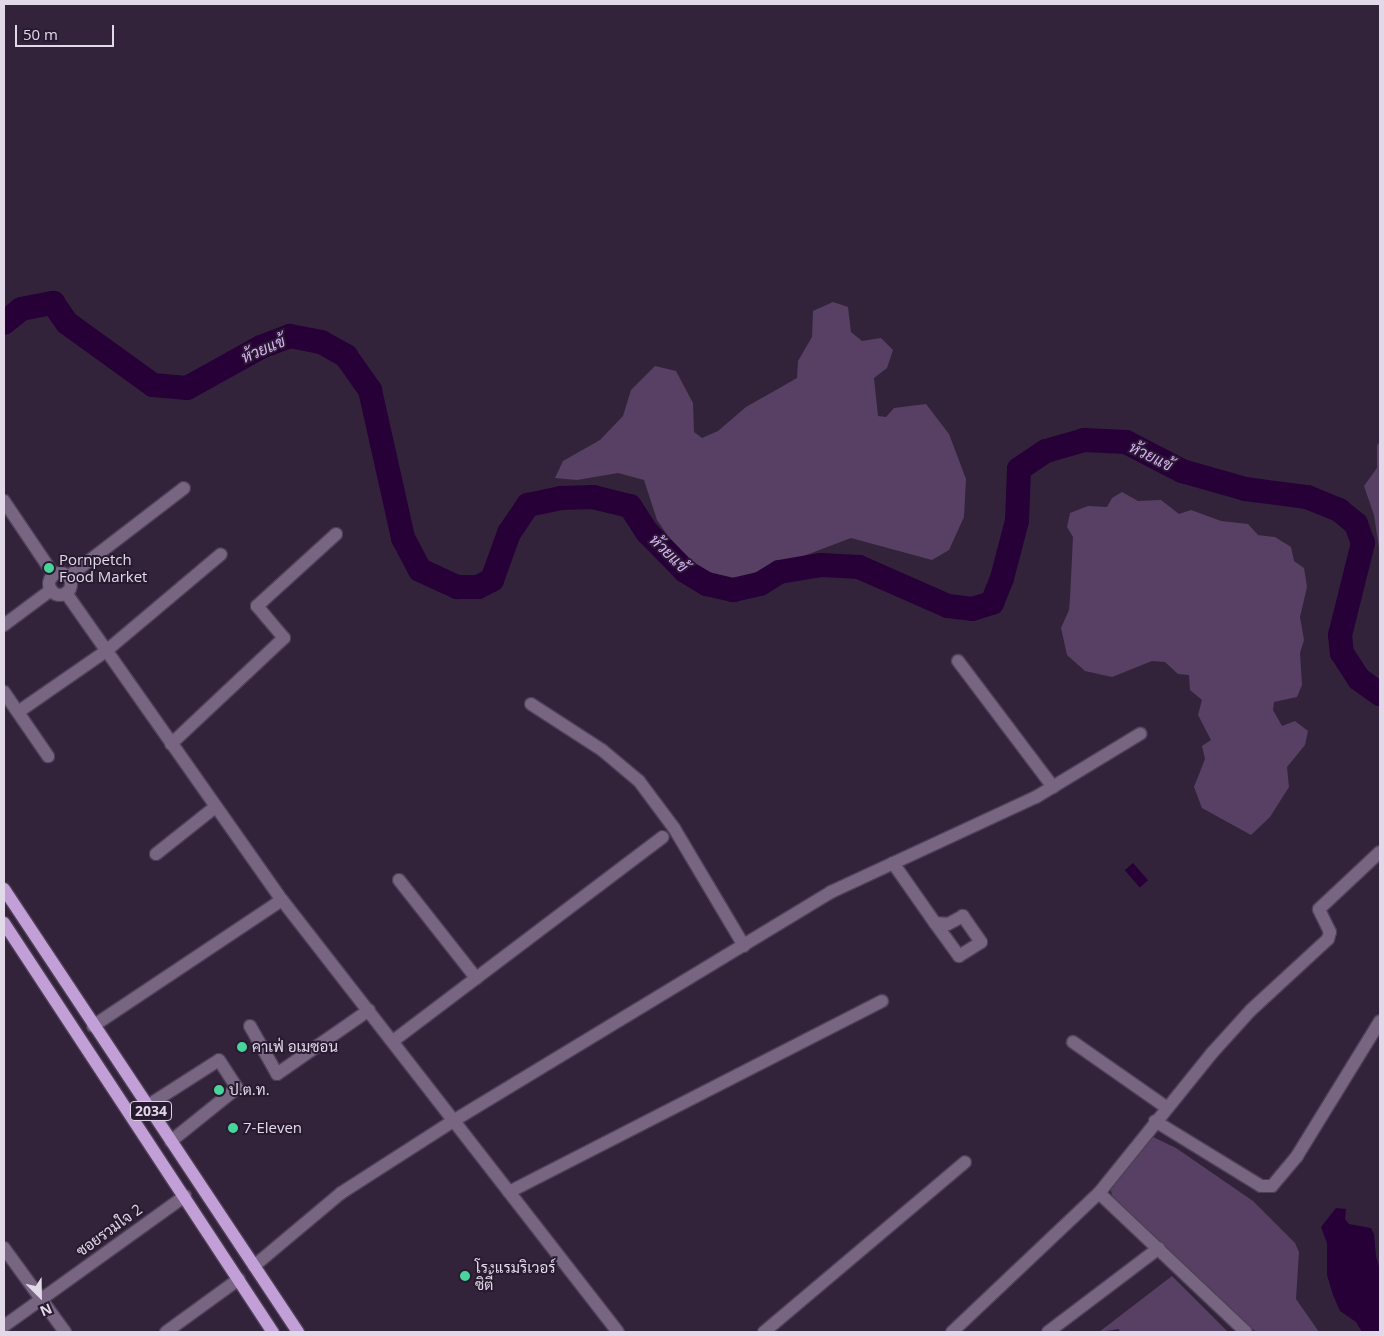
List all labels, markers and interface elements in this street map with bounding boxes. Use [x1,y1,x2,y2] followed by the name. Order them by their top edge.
[18,15,116,47] scale bar
[23,24,58,44] text: 50 m
[238,331,288,367] water label: ห้วยแข้
[1126,437,1176,475] water label: ห้วยแข้
[646,530,692,576] water label: ห้วยแข้
[59,550,147,585] place label: Pornpetch Food Market
[43,562,55,574] marker: Pornpetch Food Market
[252,1038,338,1056] place label: คาเฟ่ อเมซอน
[236,1041,248,1053] marker: คาเฟ่ อเมซอน
[229,1081,270,1099] place label: ป.ต.ท.
[213,1084,225,1096] marker: ป.ต.ท.
[130,1100,172,1122] road number: 2034
[243,1119,302,1137] place label: 7-Eleven
[227,1122,239,1134] marker: 7-Eleven
[72,1200,146,1260] street label: ซอยรวมใจ 2
[475,1258,556,1293] place label: โรงแรมริเวอร์ ซิตี้
[459,1270,471,1282] marker: โรงแรมริเวอร์ ซิตี้
[15,1271,65,1321] north arrow
[37,1299,55,1321] text: N

